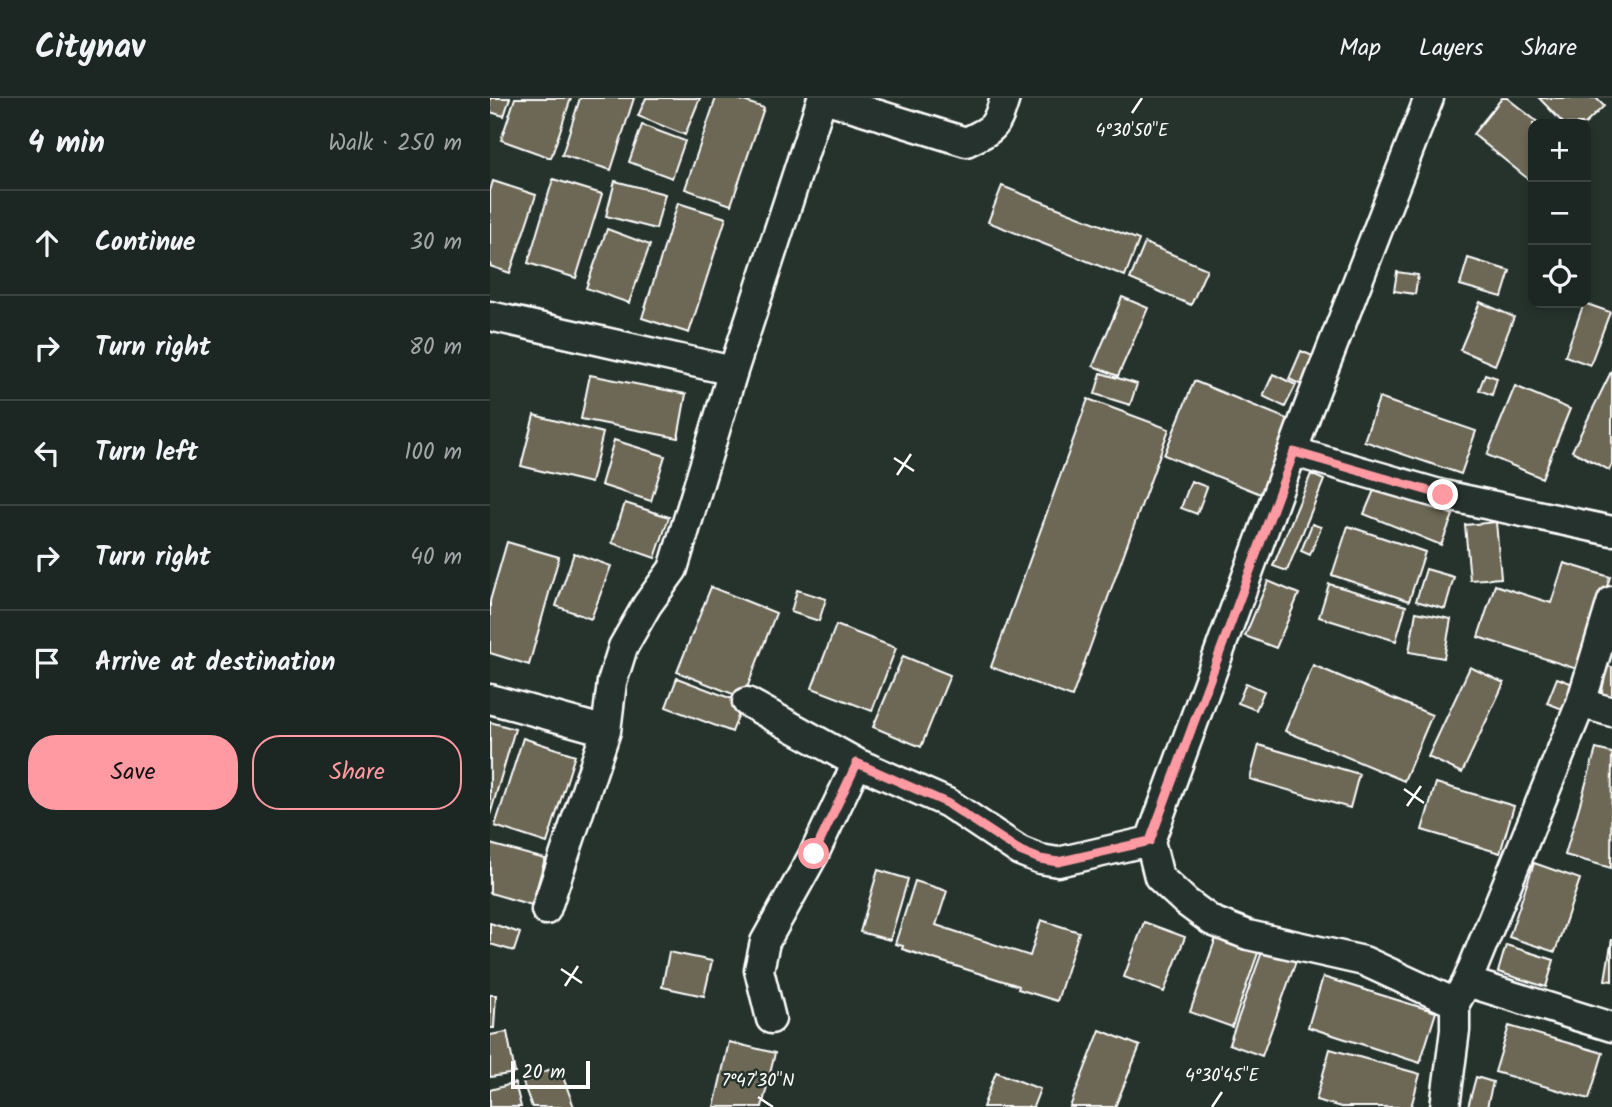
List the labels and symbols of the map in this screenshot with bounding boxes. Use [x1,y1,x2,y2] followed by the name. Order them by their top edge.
[1095,117,1169,146] text: 4°30'50"E
[1427,479,1458,510] route end
[798,838,829,869] route start
[511,1058,590,1090] scale bar
[1185,1062,1259,1091] text: 4°30'45"E
[722,1067,794,1096] text: 7°47'30"N

